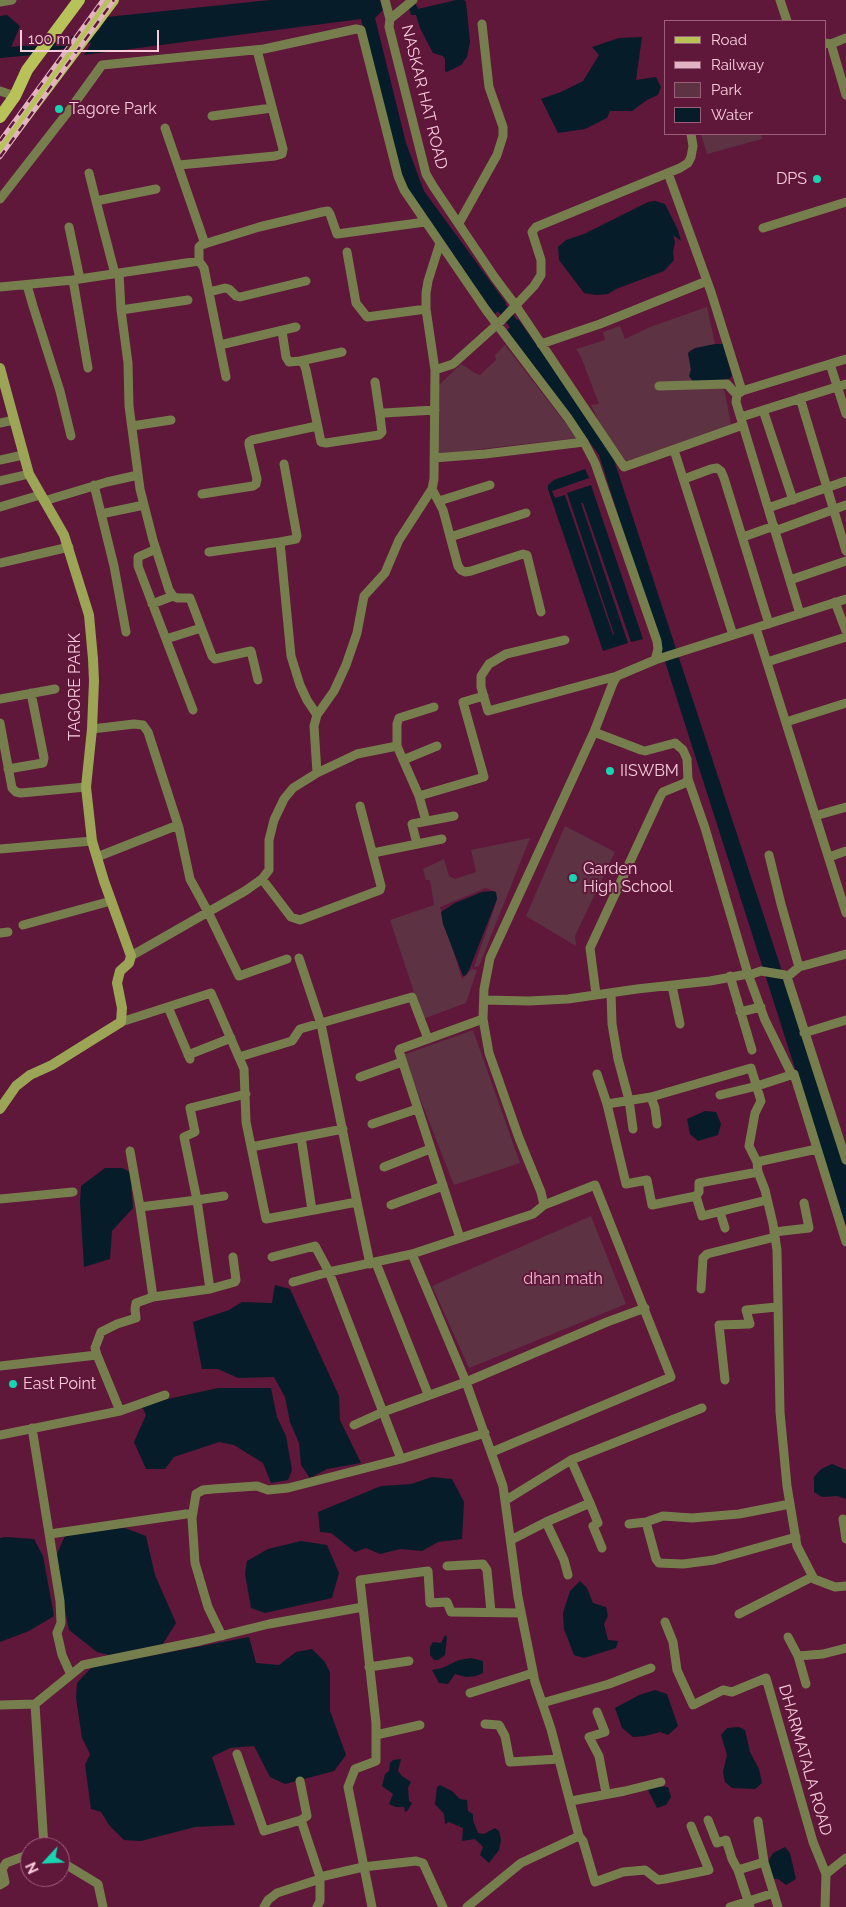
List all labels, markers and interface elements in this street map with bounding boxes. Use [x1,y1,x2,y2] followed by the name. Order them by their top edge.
[22,20,161,52] scale bar
[664,20,826,135] legend
[397,23,451,171] street label: NASKAR HAT ROAD
[28,30,70,48] text: 100 m
[711,31,747,49] text: Road
[711,56,764,74] text: Railway
[711,81,742,99] text: Park
[69,99,157,119] place label: Tagore Park
[53,103,65,115] marker: Tagore Park
[711,106,753,124] text: Water
[776,169,807,189] place label: DPS
[811,173,823,185] marker: DPS
[65,633,85,741] street label: TAGORE PARK
[620,761,679,781] place label: IISWBM
[604,765,616,777] marker: IISWBM
[583,859,673,897] place label: Garden High School
[567,872,579,884] marker: Garden High School
[523,1269,603,1289] park label: dhan math
[23,1374,96,1394] place label: East Point
[7,1378,19,1390] marker: East Point
[774,1682,836,1838] street label: DHARMATALA ROAD
[20,1837,70,1887] north arrow
[23,1860,42,1876] text: N

